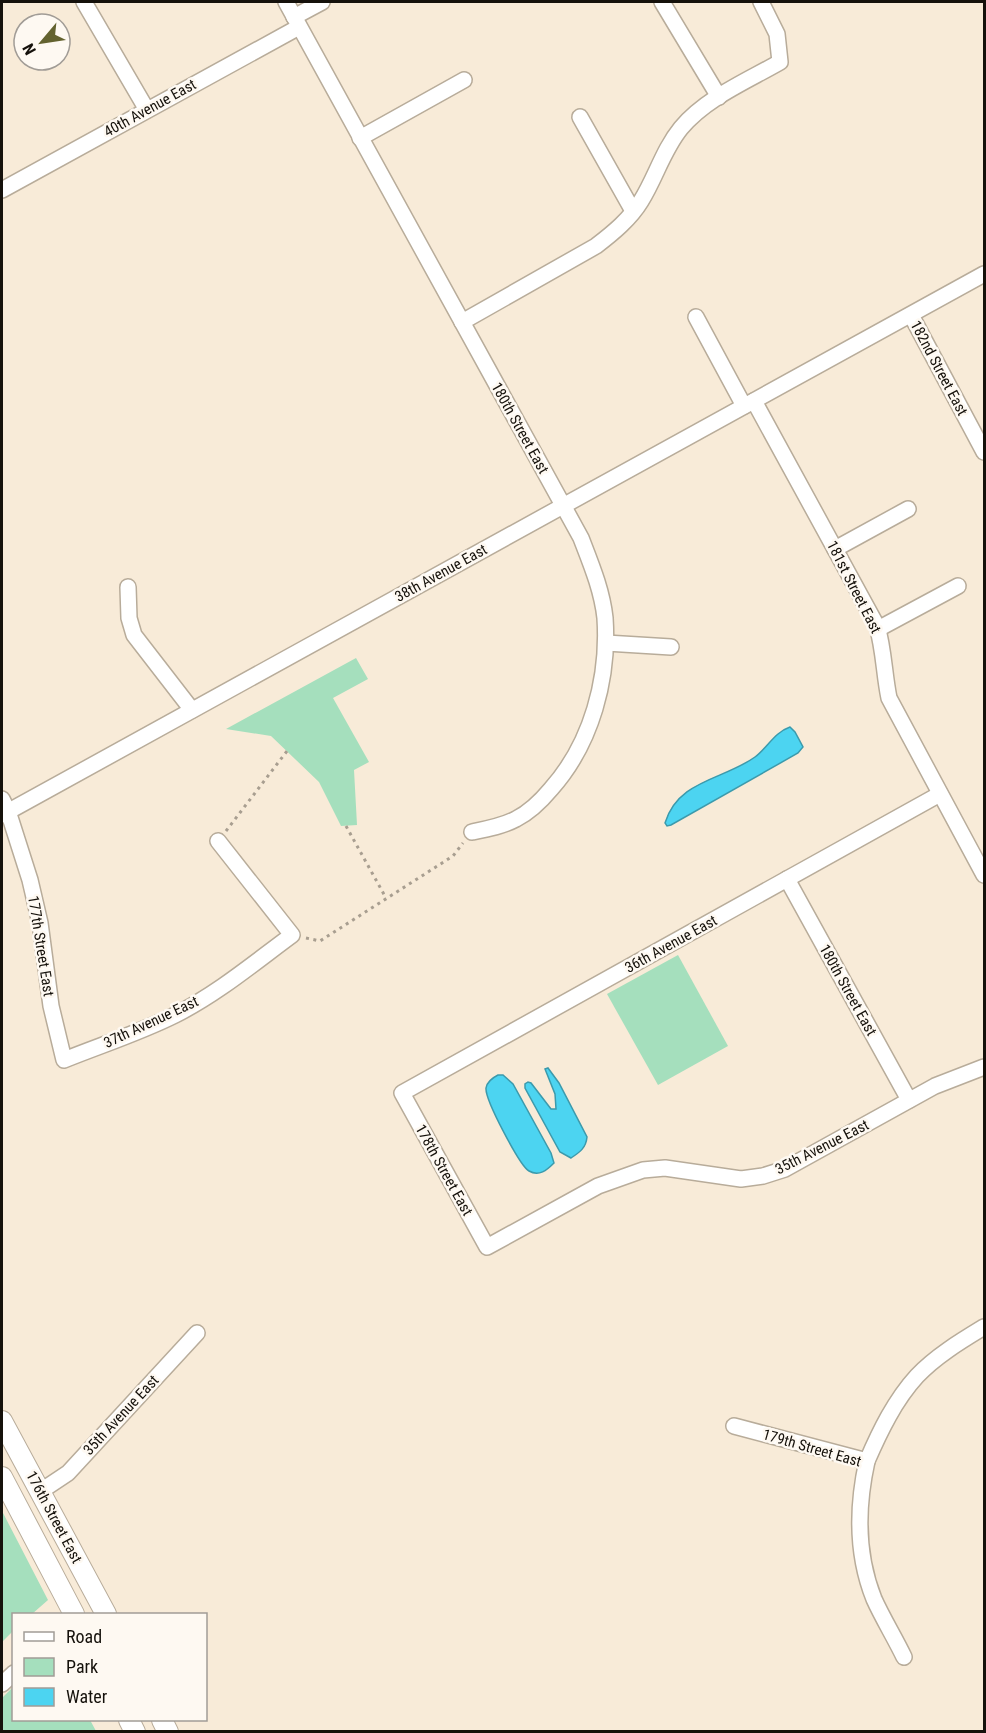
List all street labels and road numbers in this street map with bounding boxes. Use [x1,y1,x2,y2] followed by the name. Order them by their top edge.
[101,75,199,141] street label: 40th Avenue East
[906,317,972,419] street label: 182nd Street East
[487,379,553,477] street label: 180th Street East
[823,538,885,636] street label: 181st Street East
[392,540,490,606] street label: 38th Avenue East
[24,894,58,998] street label: 177th Street East
[622,911,720,977] street label: 36th Avenue East
[815,941,881,1039] street label: 180th Street East
[101,992,201,1052] street label: 37th Avenue East
[772,1116,872,1178] street label: 35th Avenue East
[411,1121,477,1219] street label: 178th Street East
[79,1371,163,1459] street label: 35th Avenue East
[761,1425,863,1471] street label: 179th Street East
[22,1468,86,1566] street label: 176th Street East

